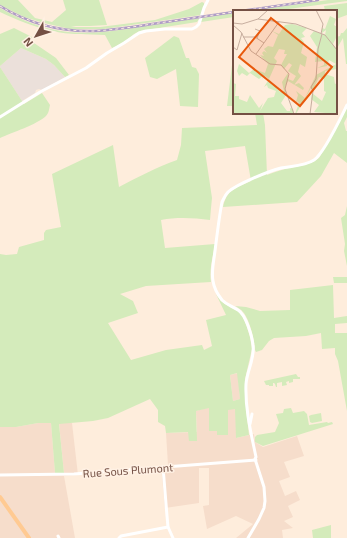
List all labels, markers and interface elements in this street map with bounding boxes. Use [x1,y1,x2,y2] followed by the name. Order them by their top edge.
[233,10,337,114] inset map
[16,16,56,56] north arrow
[20,35,35,50] text: N
[82,460,174,480] street label: Rue Sous Plumont

